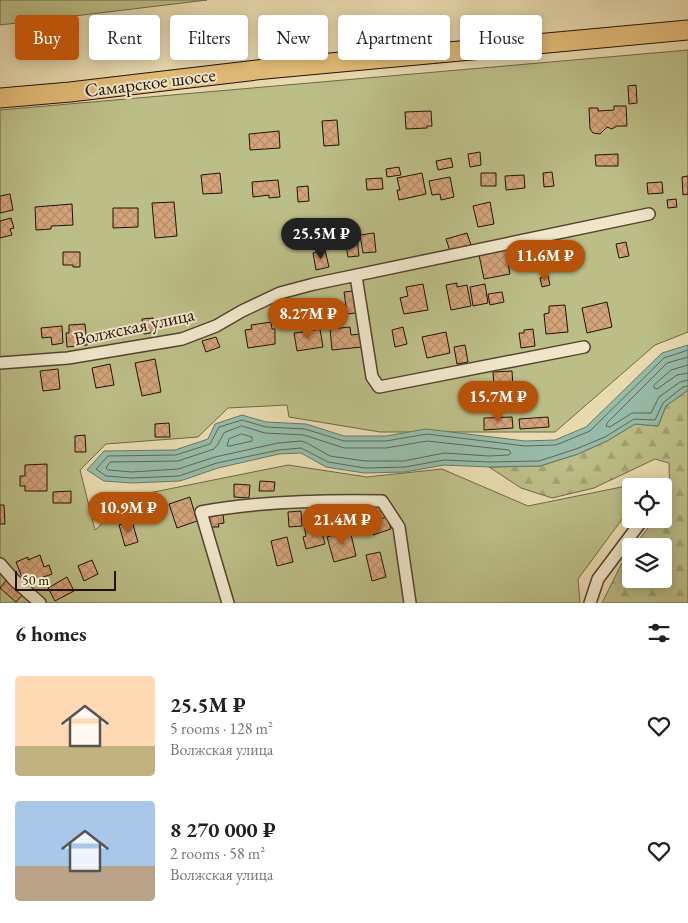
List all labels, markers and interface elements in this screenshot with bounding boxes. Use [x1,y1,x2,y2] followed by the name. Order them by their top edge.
[15,15,79,60] chip: Buy
[89,15,160,60] chip: Rent
[170,15,248,60] chip: Filters
[258,15,328,60] chip: New
[338,15,450,60] chip: Apartment
[460,15,542,60] chip: House
[83,62,217,103] street label: Самарское шоссе
[275,218,367,260] pin: 25.5M ₽
[292,223,350,244] text: 25.5M ₽
[499,240,591,282] pin: 11.6M ₽
[516,245,574,266] text: 11.6M ₽
[262,298,354,340] pin: 8.27M ₽
[72,301,197,351] street label: Волжская улица
[279,303,337,324] text: 8.27M ₽
[452,380,544,423] pin: 15.7M ₽
[469,386,527,407] text: 15.7M ₽
[622,478,672,588] map controls
[622,478,672,528] button: locate
[82,492,174,534] pin: 10.9M ₽
[99,497,157,518] text: 10.9M ₽
[296,504,388,546] pin: 21.4M ₽
[313,509,371,530] text: 21.4M ₽
[622,538,672,588] button: layers
[15,568,116,591] scale bar
[22,571,49,589] text: 50 m
[645,619,673,647] icon: filters
[15,620,87,647] text: 6 homes
[170,691,246,718] text: 25.5M ₽
[55,696,115,756] icon: home
[645,712,673,740] icon: heart
[170,718,273,739] text: 5 rooms · 128 m²
[170,739,273,760] text: Волжская улица
[170,816,276,843] text: 8 270 000 ₽
[55,821,115,881] icon: home
[645,837,673,865] icon: heart
[170,843,265,864] text: 2 rooms · 58 m²
[170,864,273,885] text: Волжская улица

